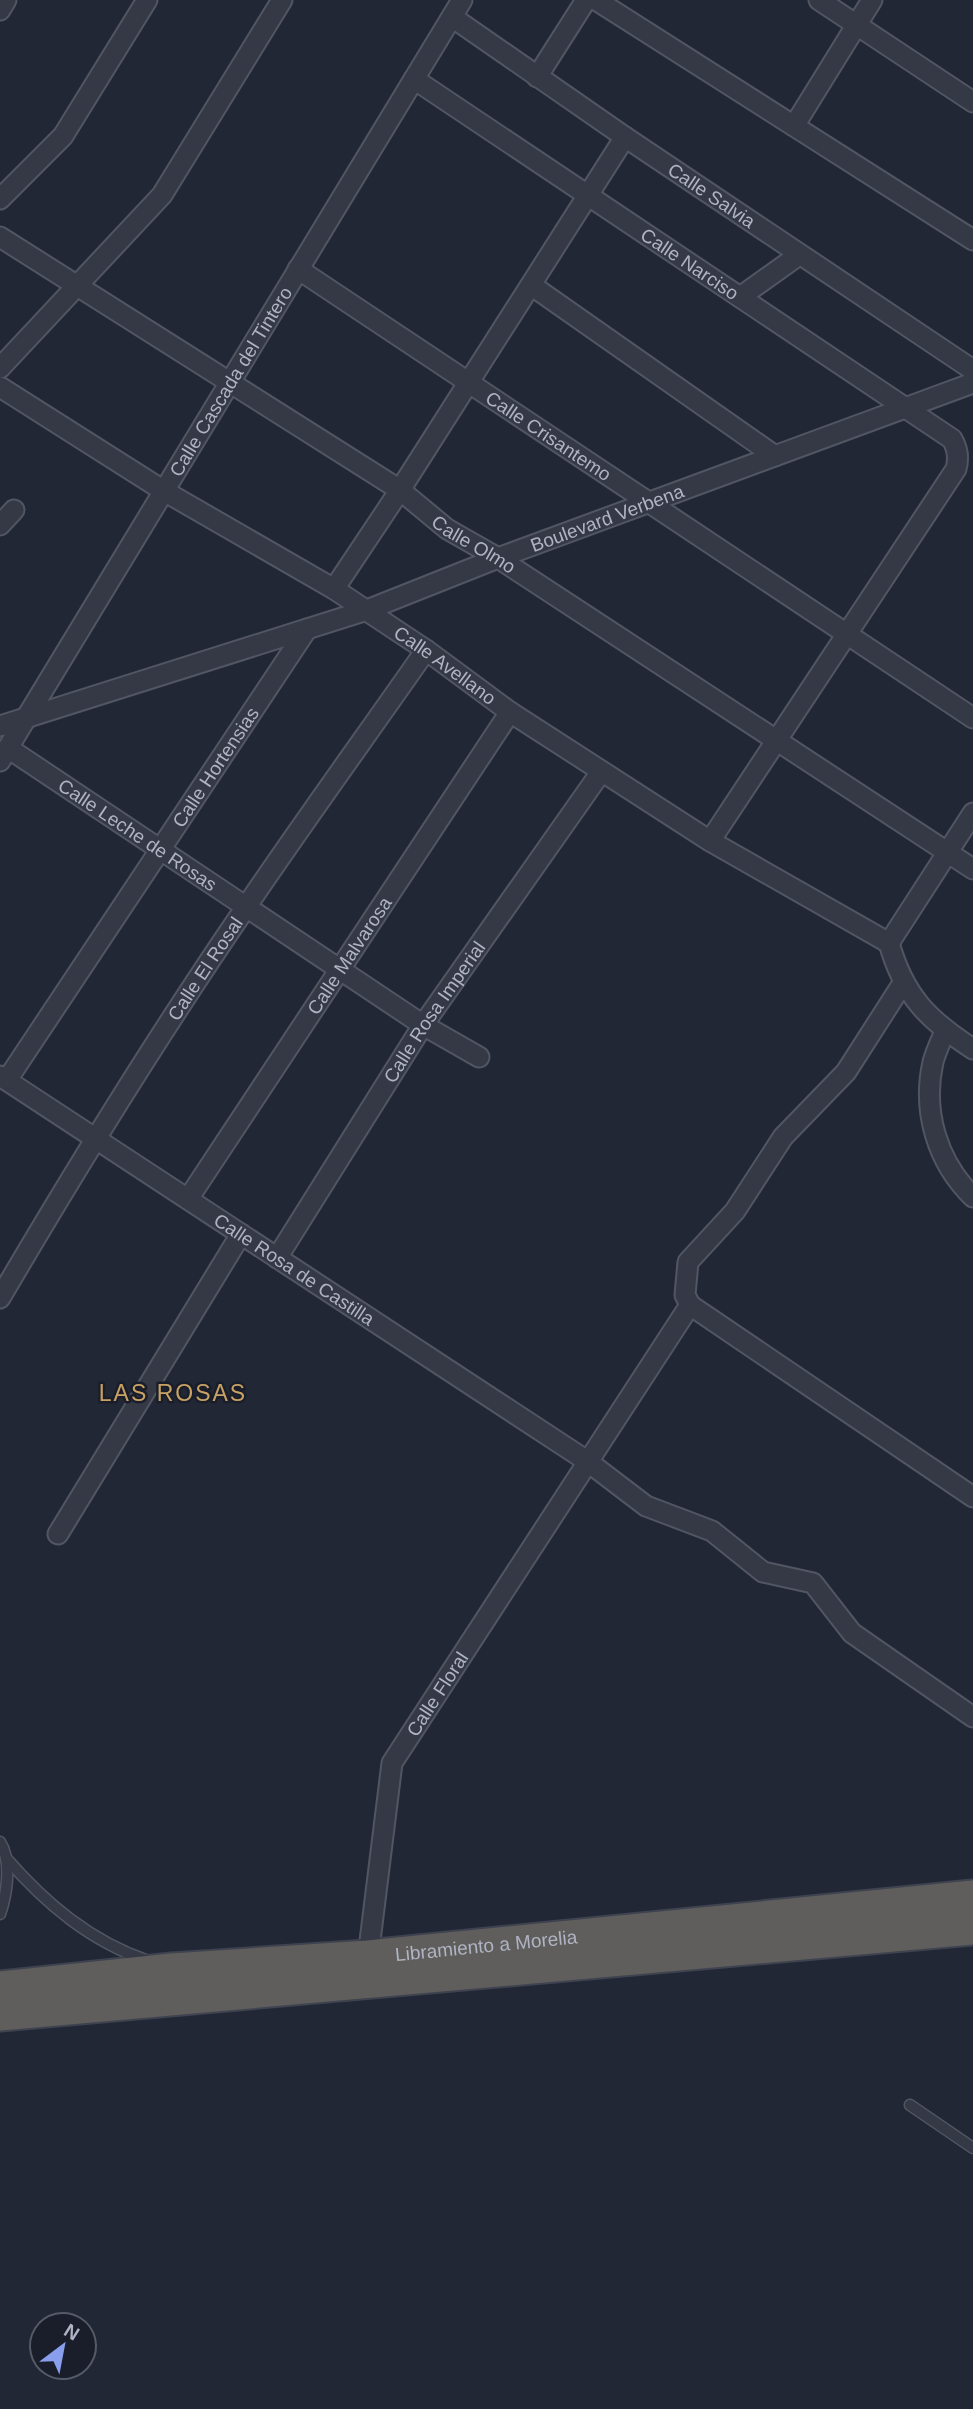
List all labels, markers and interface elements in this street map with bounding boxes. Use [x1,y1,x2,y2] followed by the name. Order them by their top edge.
[664,159,759,232] street label: Calle Salvia
[637,224,742,304] street label: Calle Narciso
[165,283,296,480] street label: Calle Cascada del Tintero
[482,387,615,485] street label: Calle Crisantemo
[528,480,687,556] street label: Boulevard Verbena
[427,511,519,578] street label: Calle Olmo
[390,622,500,709] street label: Calle Avellano
[168,703,263,831] street label: Calle Hortensias
[54,775,221,895] street label: Calle Leche de Rosas
[303,893,396,1018] street label: Calle Malvarosa
[163,913,247,1024] street label: Calle El Rosal
[380,937,490,1087] street label: Calle Rosa Imperial
[210,1209,378,1330] street label: Calle Rosa de Castilla
[99,1380,247,1406] district label: LAS ROSAS
[402,1648,472,1740] street label: Calle Floral
[394,1926,579,1965] street label: Libramiento a Morelia
[28,2311,98,2381] north arrow
[60,2319,83,2345] text: N

